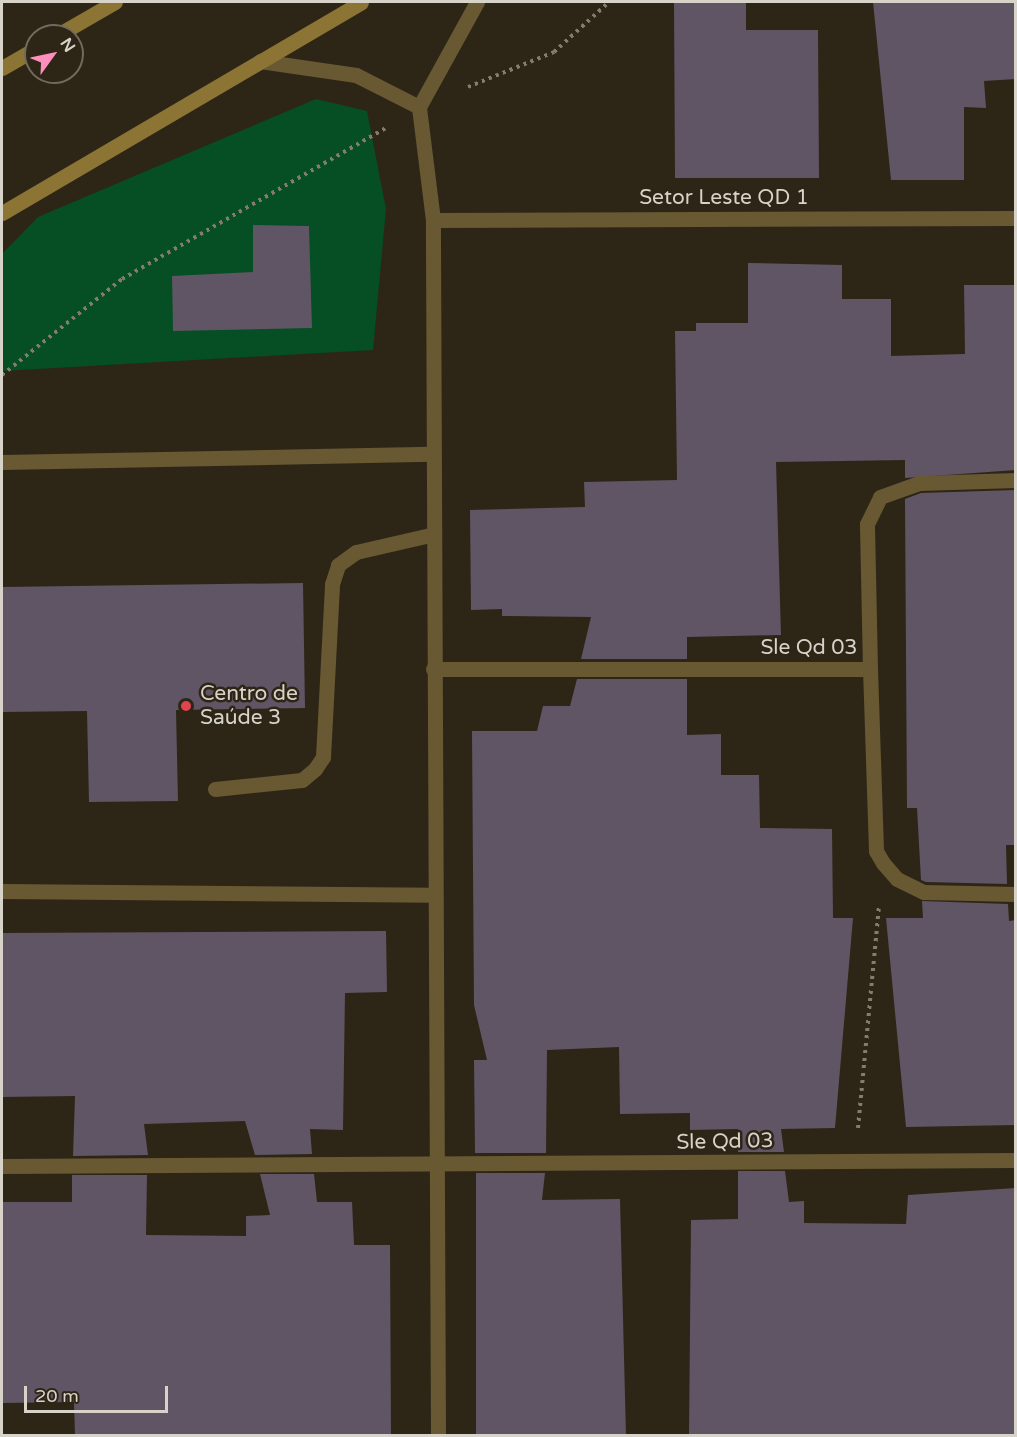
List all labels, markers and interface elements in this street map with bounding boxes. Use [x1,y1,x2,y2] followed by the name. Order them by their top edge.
[24,24,84,84] north arrow
[56,34,79,56] text: N
[639,185,809,211] street label: Setor Leste QD 1
[760,635,858,661] street label: Sle Qd 03
[200,681,298,731] place label: Centro de Saúde 3
[177,697,195,715] marker: Centro de Saúde 3
[676,1129,774,1155] street label: Sle Qd 03
[27,1374,171,1412] scale bar
[35,1385,79,1407] text: 20 m

